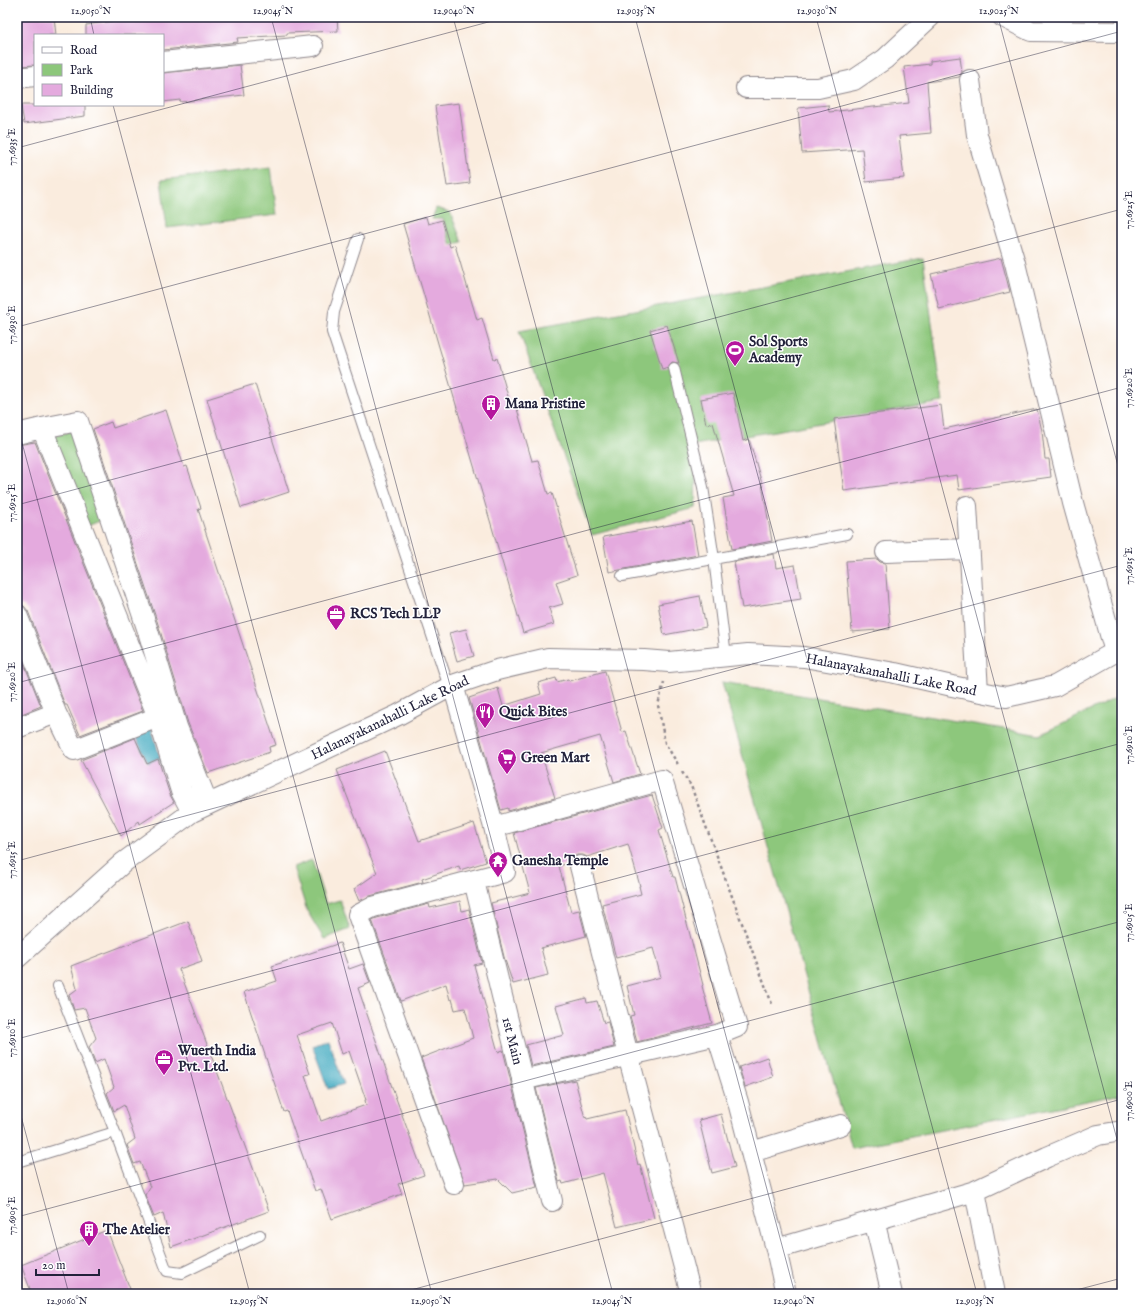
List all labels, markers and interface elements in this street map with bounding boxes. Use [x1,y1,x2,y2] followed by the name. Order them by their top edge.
[71,5,111,18] text: 12.9050°N
[253,5,293,18] text: 12.9045°N
[433,5,475,18] text: 12.9040°N
[616,5,656,18] text: 12.9035°N
[797,5,837,18] text: 12.9030°N
[979,5,1019,18] text: 12.9025°N
[34,34,164,106] legend
[70,43,98,58] text: Road
[70,63,93,78] text: Park
[70,83,114,98] text: Building
[6,128,19,166] text: 77.6935°E
[1123,191,1136,229] text: 77.6925°E
[6,306,19,344] text: 77.6930°E
[748,333,808,367] place label: Sol Sports Academy
[724,339,746,367] sports icon: Sol Sports Academy
[1123,368,1136,408] text: 77.6920°E
[480,393,502,421] building icon: Mana Pristine
[505,395,586,413] place label: Mana Pristine
[6,484,19,522] text: 77.6925°E
[1123,547,1136,585] text: 77.6915°E
[325,603,347,631] office icon: RCS Tech LLP
[350,605,441,623] place label: RCS Tech LLP
[804,650,978,701] street label: Halanayakanahalli Lake Road
[6,662,19,702] text: 77.6920°E
[308,672,472,764] street label: Halanayakanahalli Lake Road
[474,701,496,729] restaurant icon: Quick Bites
[499,703,567,721] place label: Quick Bites
[1123,726,1136,764] text: 77.6910°E
[496,747,518,775] supermarket icon: Green Mart
[521,749,590,767] place label: Green Mart
[6,841,19,879] text: 77.6915°E
[487,850,509,878] temple icon: Ganesha Temple
[512,852,609,870] place label: Ganesha Temple
[1123,904,1136,942] text: 77.6905°E
[497,1015,527,1067] street label: 1st Main
[6,1019,19,1057] text: 77.6910°E
[177,1042,257,1076] place label: Wuerth India Pvt. Ltd.
[153,1048,175,1076] office icon: Wuerth India Pvt. Ltd.
[1123,1081,1136,1121] text: 77.6900°E
[6,1197,19,1235] text: 77.6905°E
[78,1219,100,1247] building icon: The Atelier
[102,1221,171,1239] place label: The Atelier
[36,1251,99,1277] scale bar
[42,1258,65,1273] text: 20 m
[47,1295,88,1308] text: 12.9060°N
[230,1295,269,1308] text: 12.9055°N
[411,1295,451,1308] text: 12.9050°N
[592,1295,632,1308] text: 12.9045°N
[773,1295,815,1308] text: 12.9040°N
[955,1295,995,1308] text: 12.9035°N

